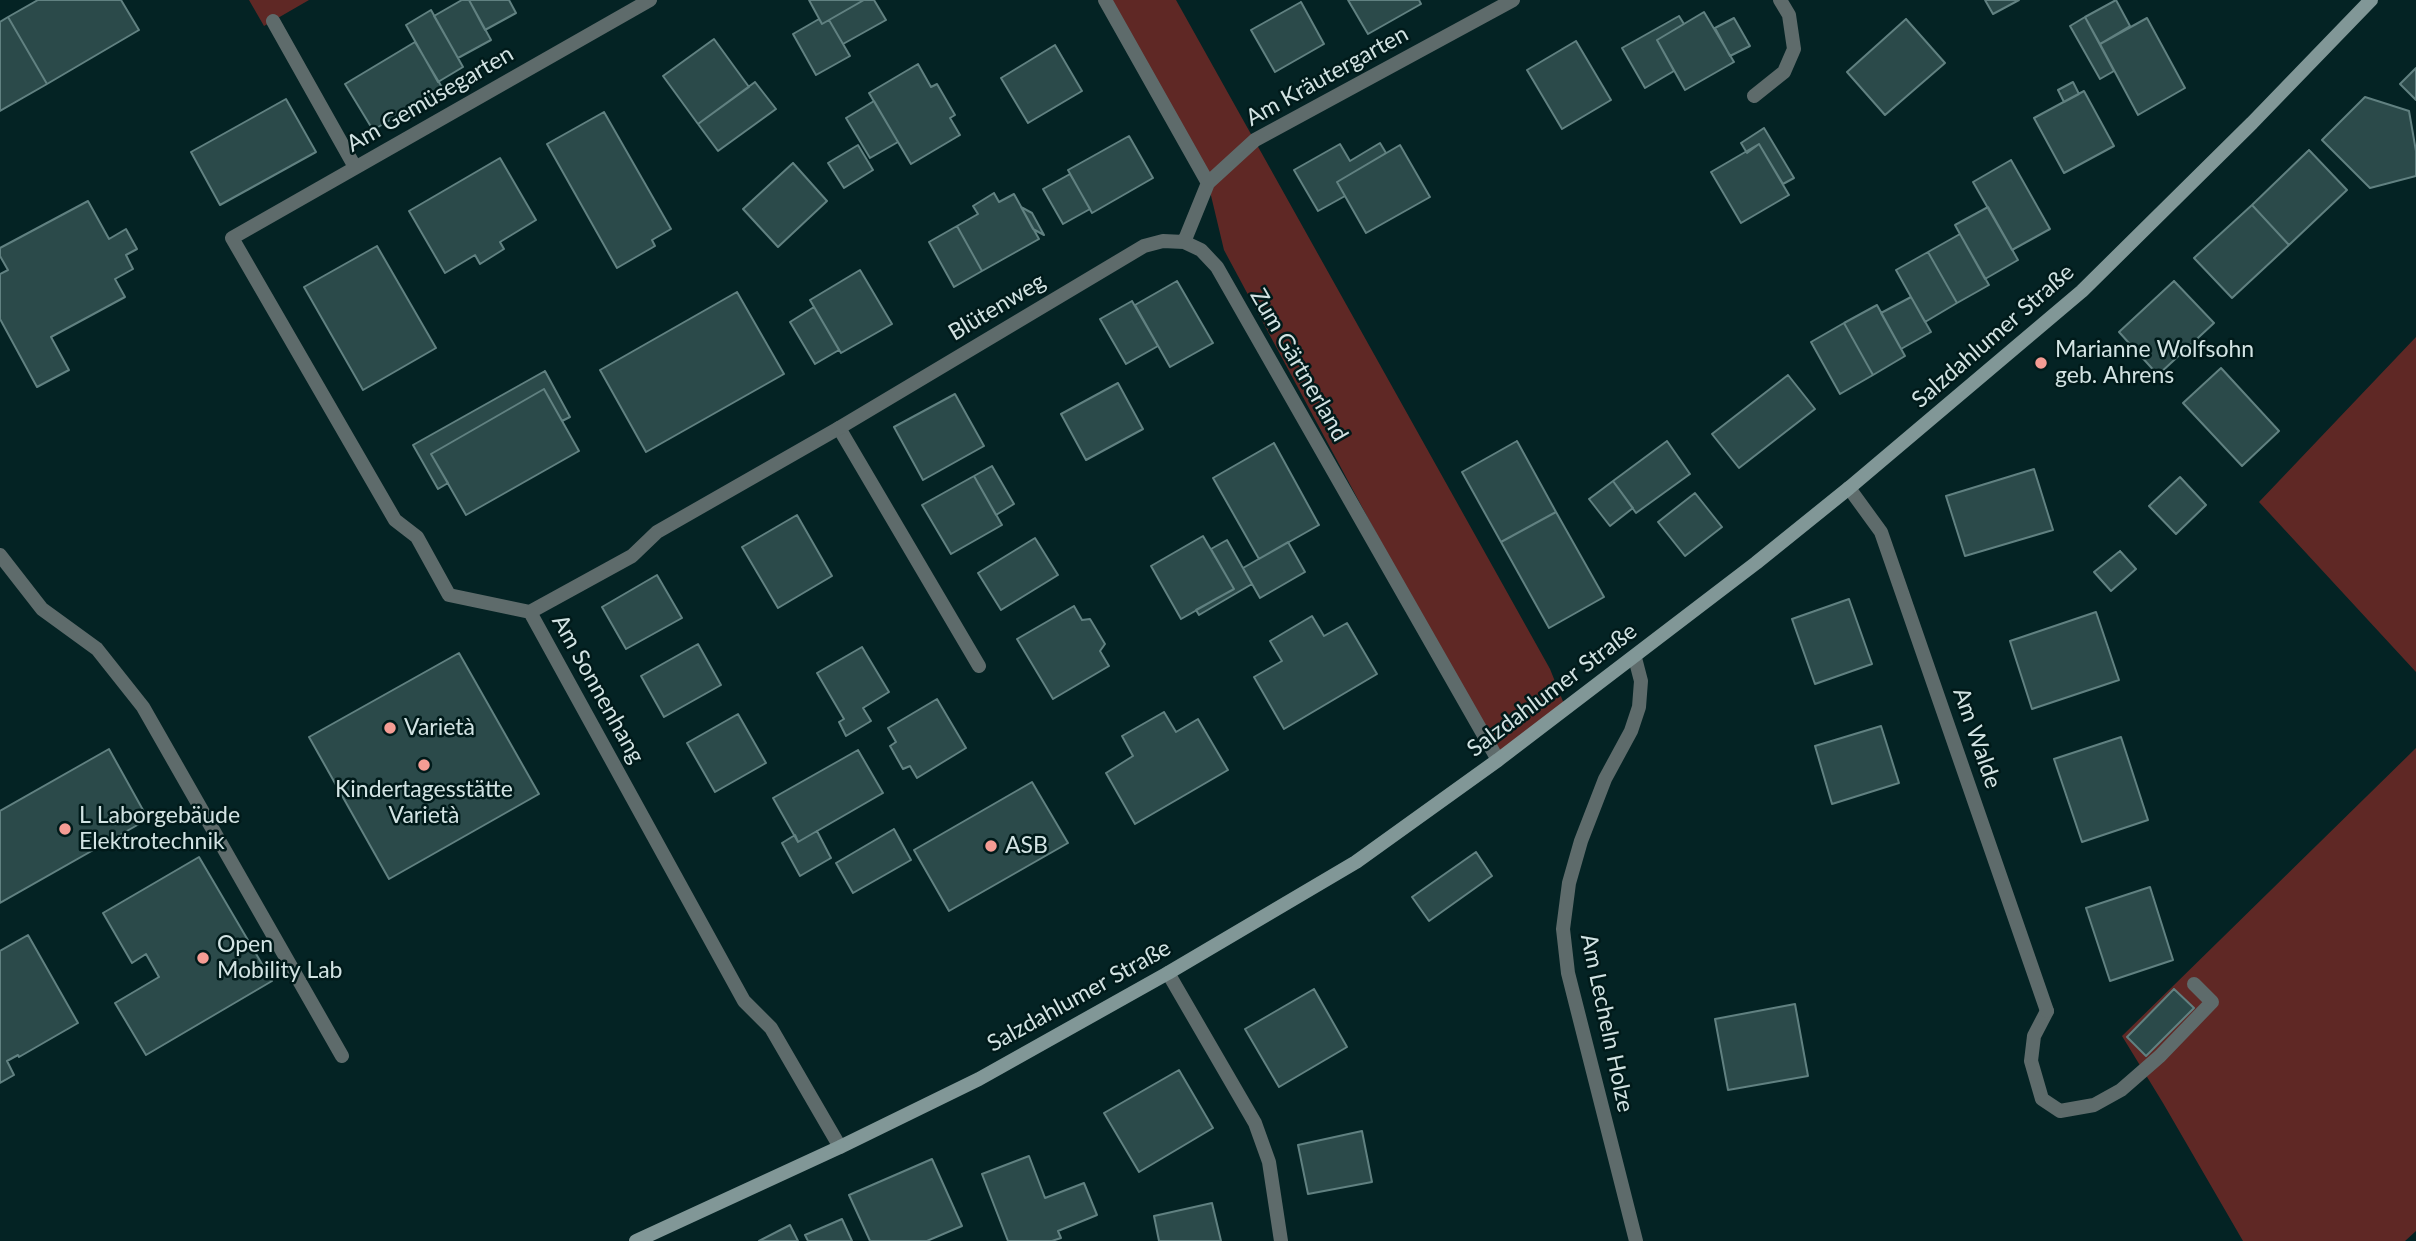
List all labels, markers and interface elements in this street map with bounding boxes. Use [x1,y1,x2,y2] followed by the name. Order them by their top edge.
[1241,20,1413,132] street label: Am Kräutergarten
[342,40,518,158] street label: Am Gemüsegarten
[1906,258,2080,414] street label: Salzdahlumer Straße
[944,267,1050,347] street label: Blütenweg
[1244,284,1354,446] street label: Zum Gärtnerland
[2055,336,2254,390] place label: Marianne Wolfsohn geb. Ahrens
[2033,355,2049,371] marker: Marianne Wolfsohn geb. Ahrens
[546,610,650,768] street label: Am Sonnenhang
[1462,617,1642,763] street label: Salzdahlumer Straße
[1947,684,2007,792] street label: Am Walde
[404,714,475,742] place label: Varietà
[382,720,398,736] marker: Varietà
[416,757,432,773] marker: Kindertagesstätte Varietà
[335,776,513,830] place label: Kindertagesstätte Varietà
[79,802,240,856] place label: L Laborgebäude Elektrotechnik
[57,821,73,837] marker: L Laborgebäude Elektrotechnik
[1005,832,1048,860] place label: ASB
[983,838,999,854] marker: ASB
[217,931,342,985] place label: Open Mobility Lab
[1575,931,1639,1115] street label: Am Lecheln Holze
[982,934,1176,1058] street label: Salzdahlumer Straße
[195,950,211,966] marker: Open Mobility Lab

